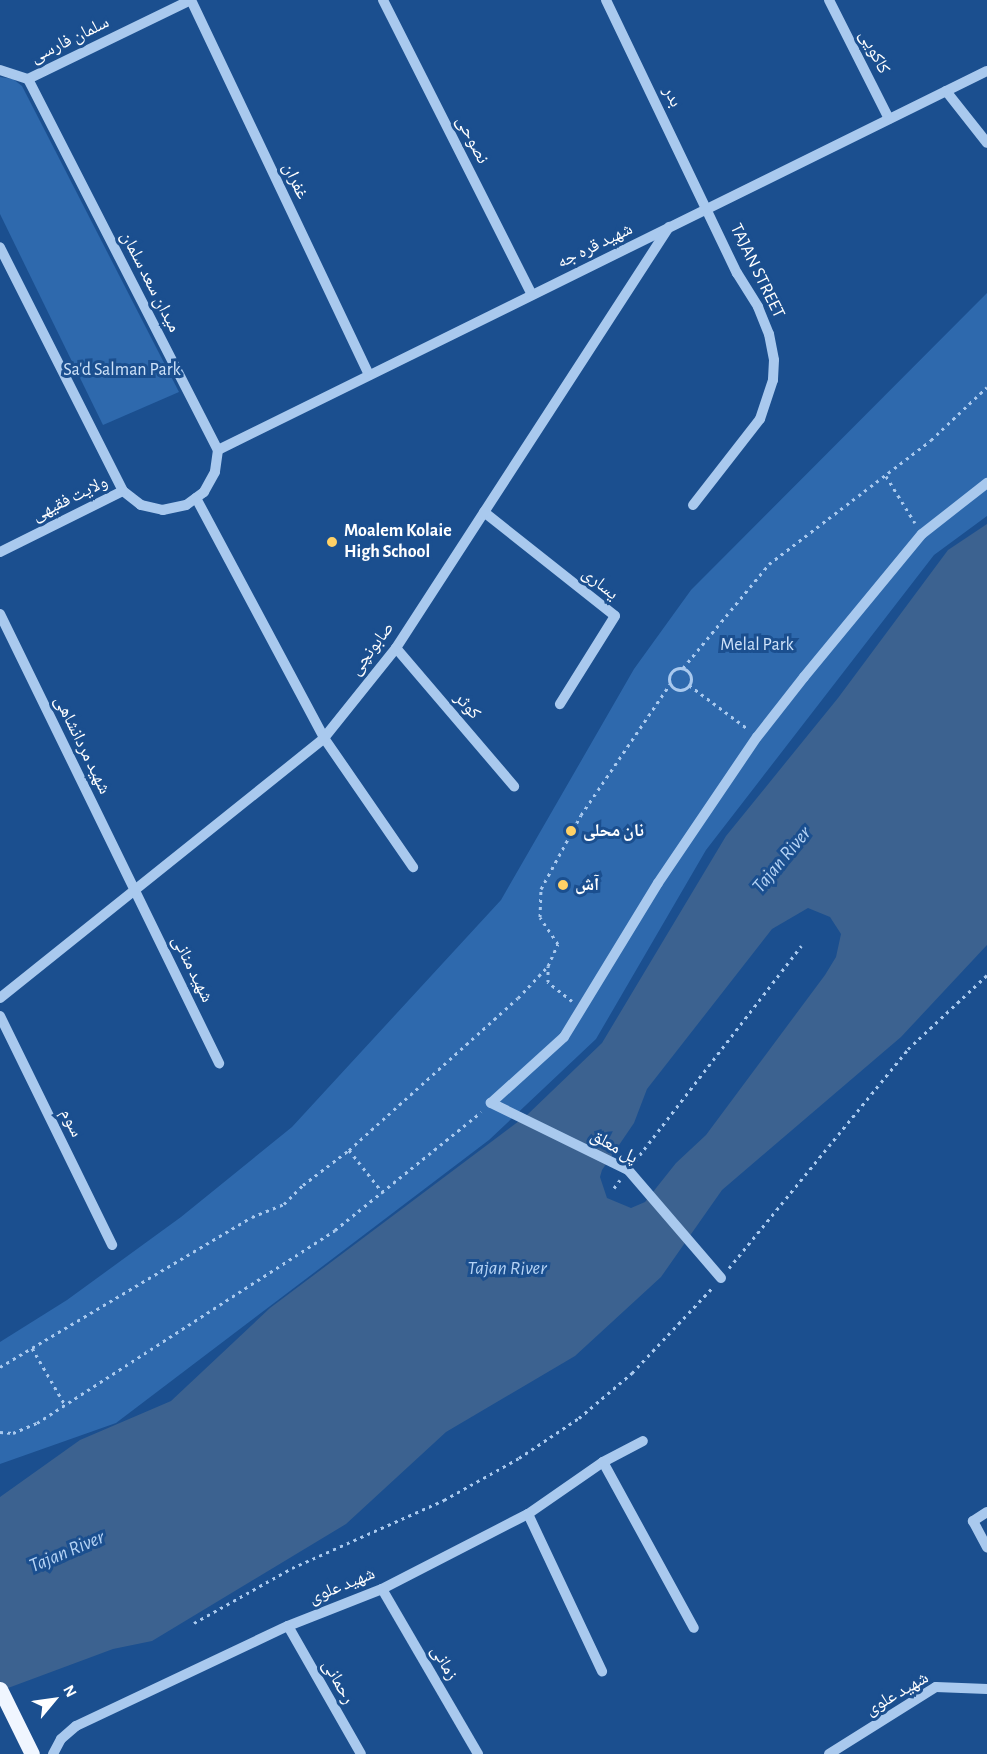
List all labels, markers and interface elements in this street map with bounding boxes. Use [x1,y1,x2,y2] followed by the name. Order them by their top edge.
[27,12,113,68] street label: سلمان فارسی
[854,26,894,78] street label: کاکویی
[658,83,686,111] street label: بدر
[451,112,493,168] street label: نصوحی
[277,159,313,203] street label: غفران
[554,218,636,274] street label: شهید قره جه
[725,220,789,322] street label: TAJAN STREET
[115,228,185,336] street label: میدان سعد سلمان
[63,359,181,381] park label: Sa'd Salman Park
[28,471,112,527] street label: ولایت فقیهی
[344,521,452,564] place label: Moalem Kolaie High School
[325,535,339,549] marker: Moalem Kolaie High School
[577,563,623,605] street label: یساری
[345,618,399,680] street label: صابونچی
[720,634,794,656] park label: Melal Park
[449,688,485,724] street label: کوثر
[49,692,115,798] street label: شهید مردانشاهی
[583,820,644,842] place label: نان محلی
[747,822,817,898] water label: Tajan River
[564,824,578,838] marker: نان محلی
[575,874,599,896] place label: آش
[556,878,570,892] marker: آش
[167,932,217,1006] street label: شهید منانی
[55,1105,87,1141] street label: سوم
[586,1125,642,1169] street label: پل معلق
[467,1256,547,1280] water label: Tajan River
[26,1525,108,1579] water label: Tajan River
[306,1563,378,1609] street label: شهید علوی
[425,1642,463,1684] street label: زمانی
[317,1656,359,1708] street label: رحمانی
[861,1667,933,1721] street label: شهید علوی
[24,1670,84,1730] north arrow
[60,1683,79,1700] text: N

